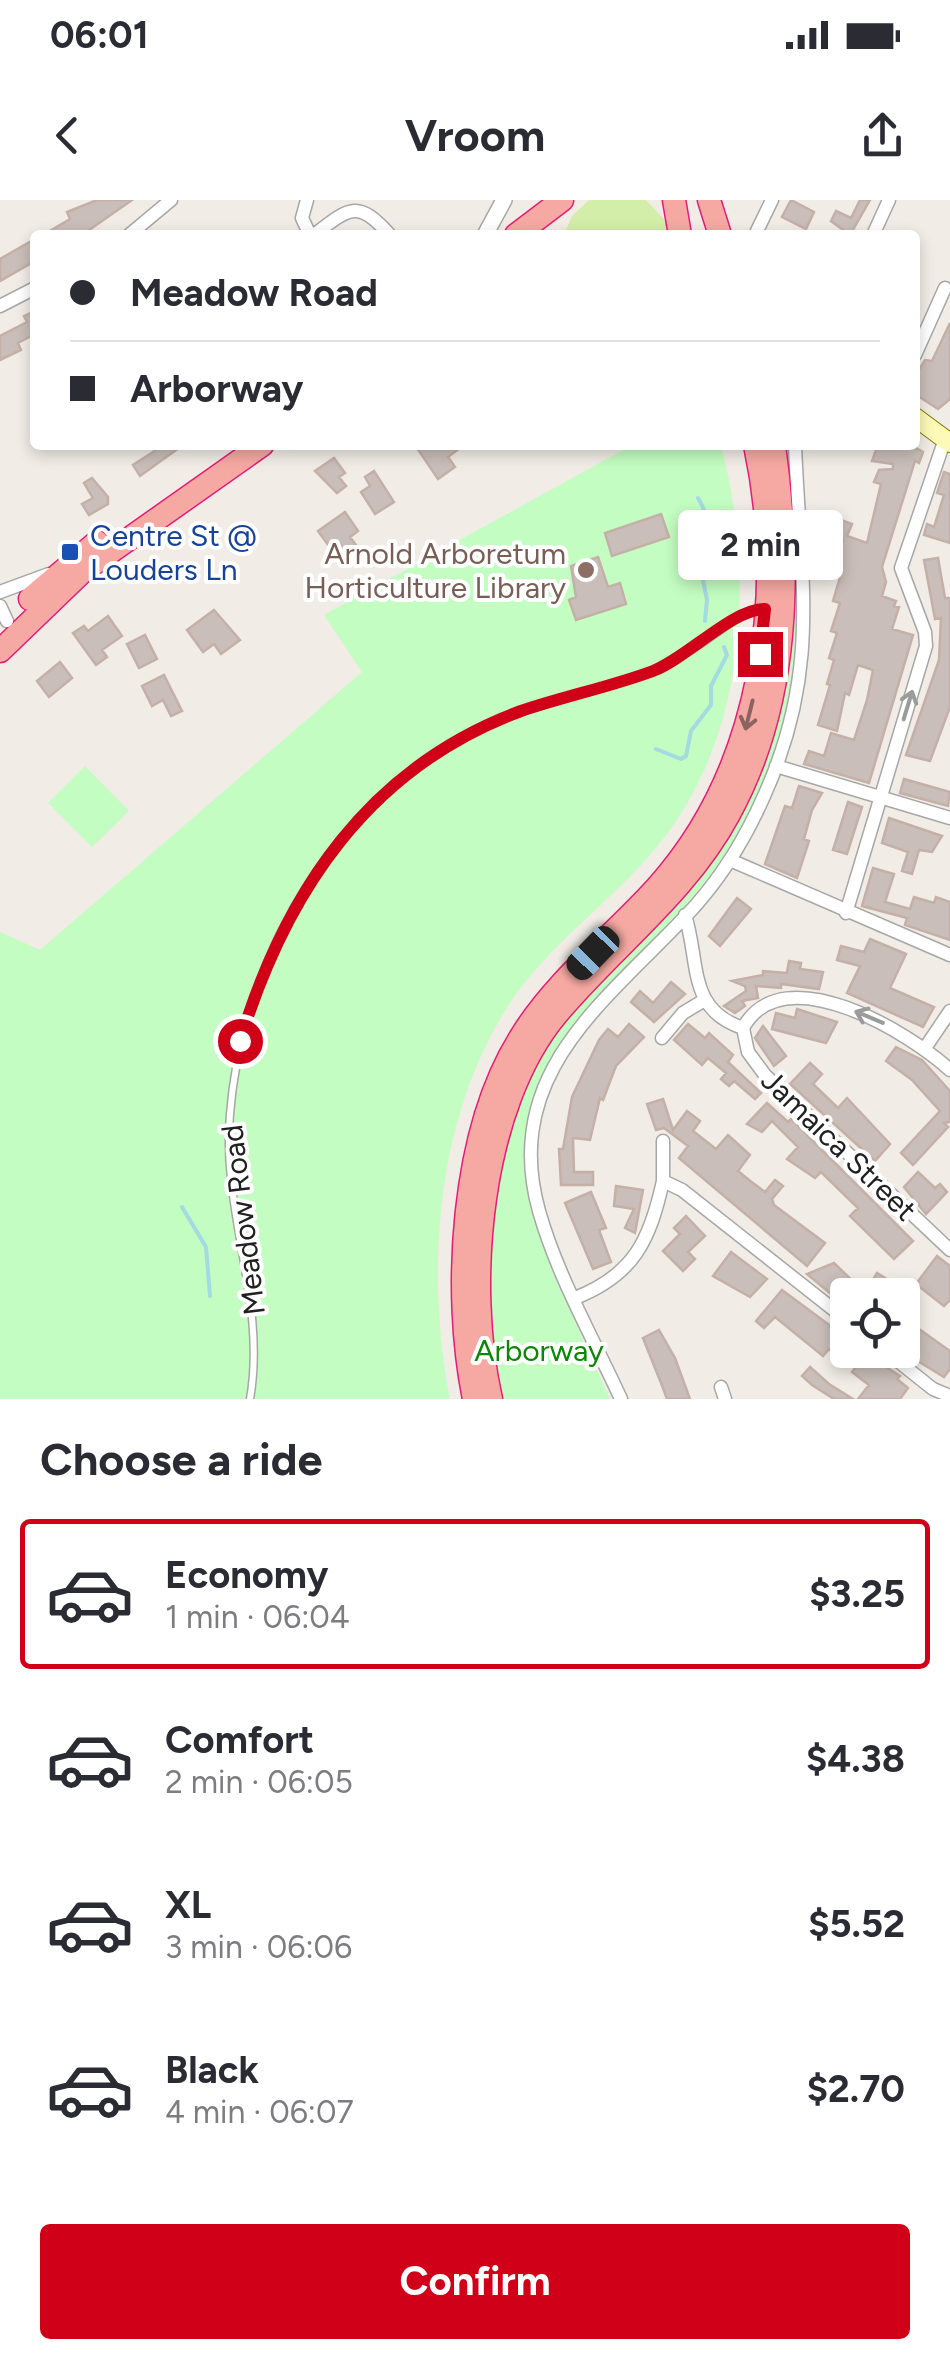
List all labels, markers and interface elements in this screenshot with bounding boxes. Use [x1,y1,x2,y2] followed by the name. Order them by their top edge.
[50,12,149,58] text: 06:01
[40,108,95,163] icon: back
[405,108,545,162] text: Vroom
[855,108,910,163] icon: share
[130,270,378,316] text: Meadow Road
[130,366,303,412] text: Arborway
[678,509,842,579] callout: 2 min
[90,517,257,588] place label: Centre St @ Louders Ln
[720,526,801,564] text: 2 min
[305,535,566,606] place label: Arnold Arboretum Horticulture Library
[59,541,81,563] marker: Centre St @ Louders Ln
[575,559,597,581] marker: Arnold Arboretum Horticulture Library
[738,632,783,677] route end
[900,690,918,722] one-way arrow
[738,699,757,730] one-way arrow
[561,921,625,985] car
[854,1007,885,1025] one-way arrow
[218,1019,263,1064] route start
[754,1062,924,1228] street label: Jamaica Street
[213,1123,273,1317] street label: Meadow Road
[830,1278,920,1368] map controls
[830,1278,920,1368] button: locate
[474,1332,604,1369] park label: Arborway
[40,1432,322,1486] text: Choose a ride
[45,1549,135,1639] icon: car
[165,1552,328,1598] text: Economy
[809,1571,905,1617] text: $3.25
[165,1598,350,1636] text: 1 min · 06:04
[45,1714,135,1804] icon: car
[165,1717,314,1763] text: Comfort
[806,1736,905,1782] text: $4.38
[165,1763,353,1801] text: 2 min · 06:05
[45,1879,135,1969] icon: car
[165,1882,211,1928] text: XL
[808,1901,905,1947] text: $5.52
[165,1928,352,1966] text: 3 min · 06:06
[45,2044,135,2134] icon: car
[165,2047,259,2093] text: Black
[807,2066,905,2112] text: $2.70
[165,2093,354,2131] text: 4 min · 06:07
[40,2224,910,2339] button: Confirm

